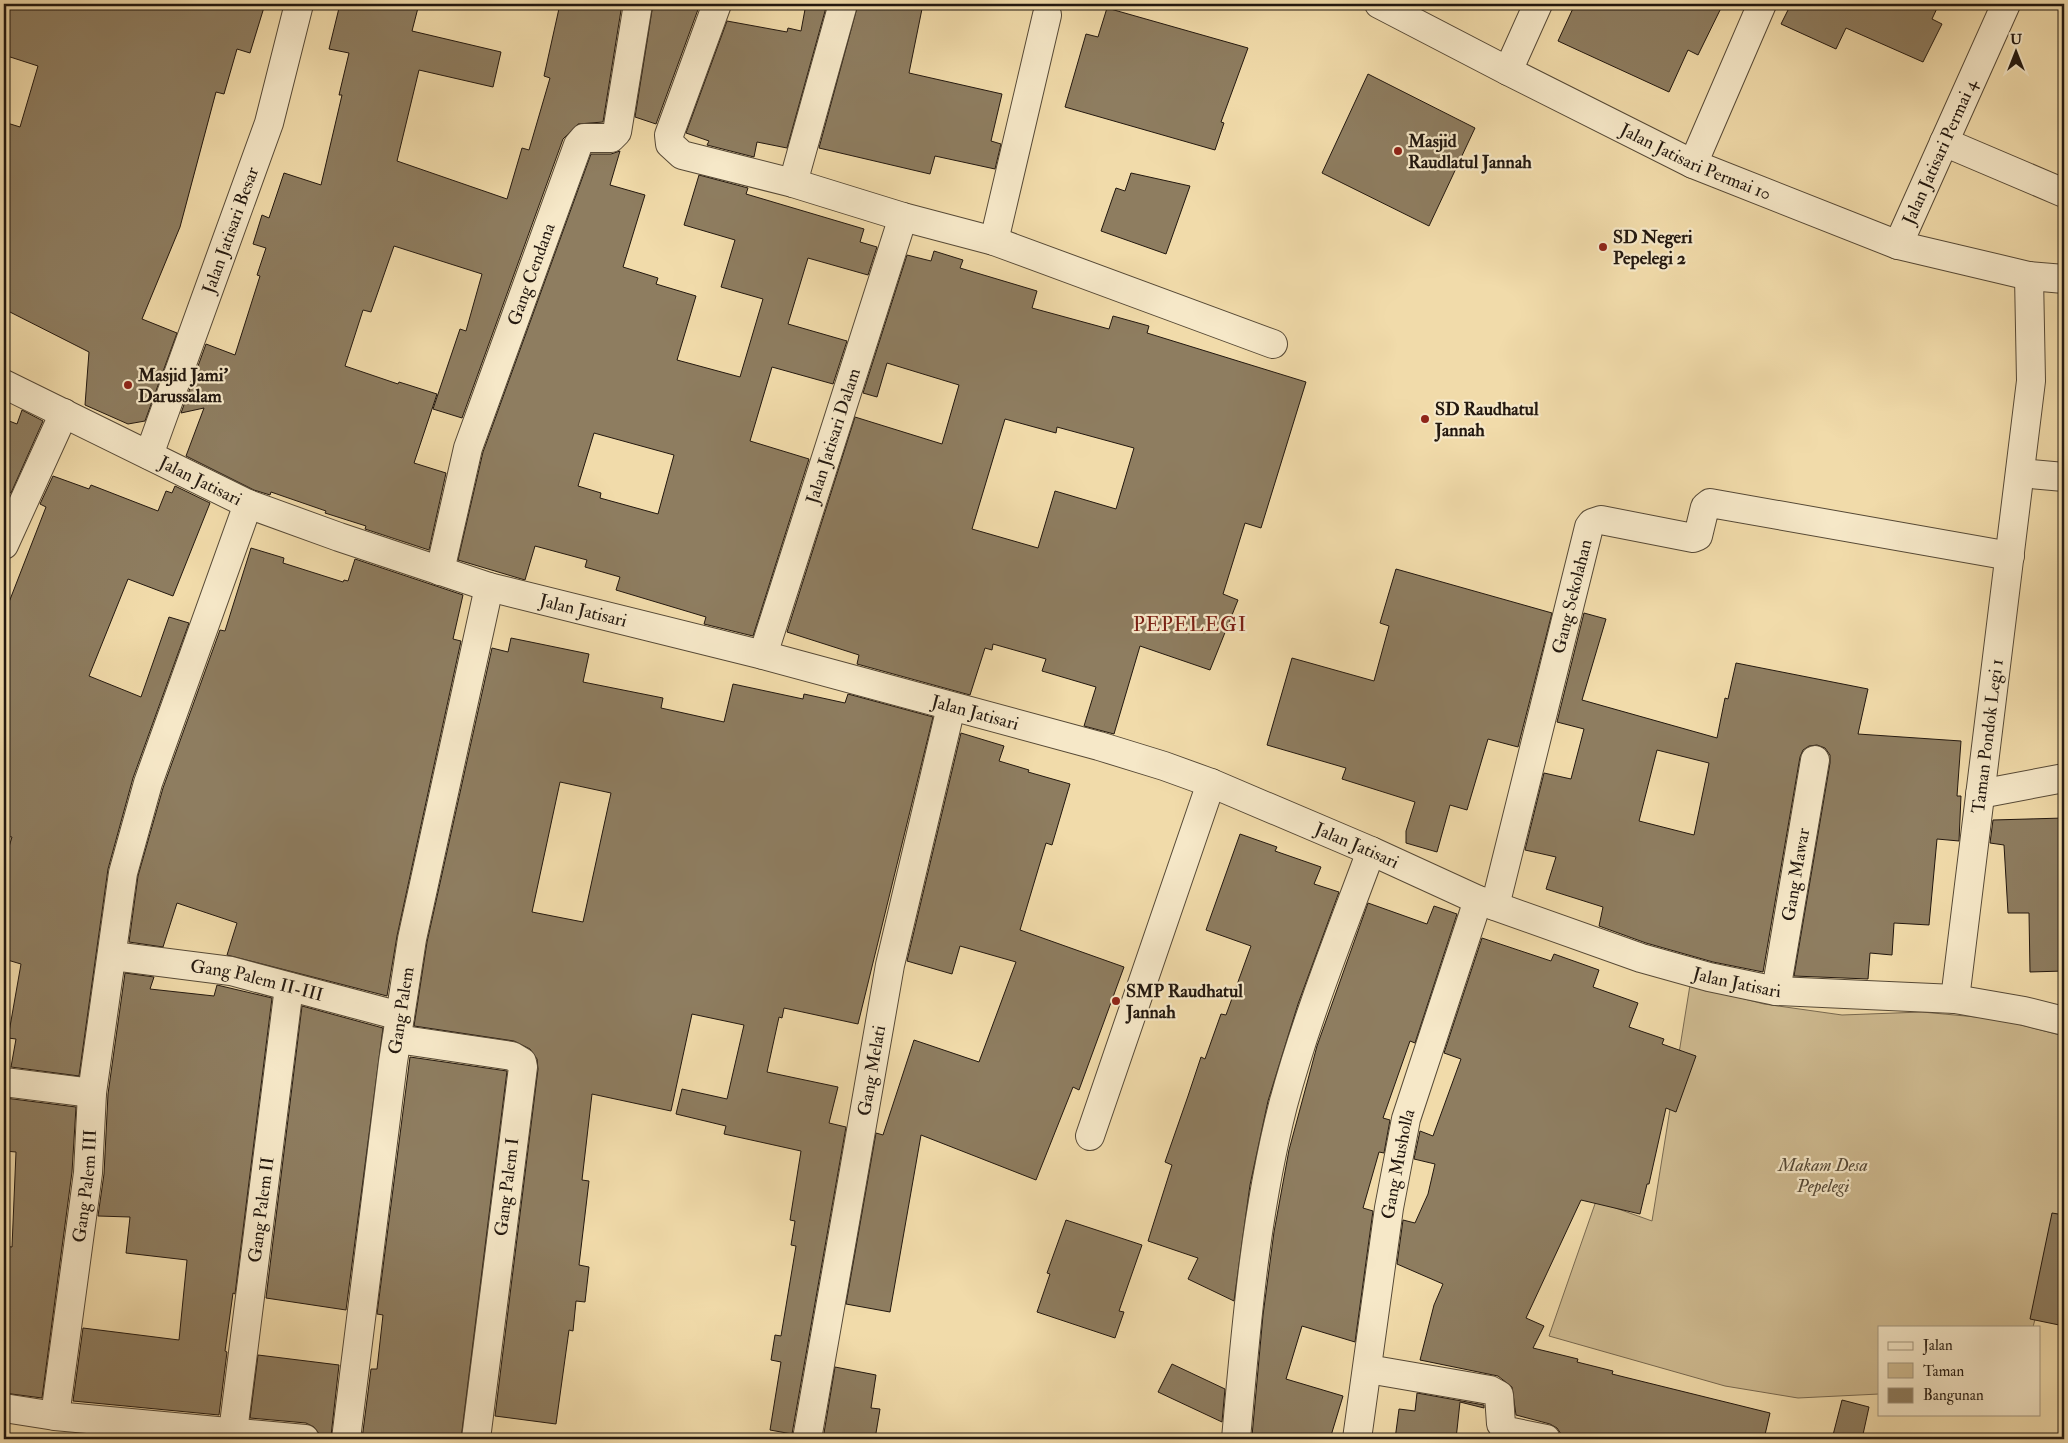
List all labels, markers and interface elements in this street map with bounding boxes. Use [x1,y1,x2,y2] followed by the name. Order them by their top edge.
[1990,28,2040,78] north arrow
[2010,31,2022,48] text: U
[1897,74,1983,229] street label: Jalan Jatisari Permai 4
[1615,117,1775,205] street label: Jalan Jatisari Permai 10
[1407,130,1532,174] place label: Masjid Raudlatul Jannah
[1392,145,1404,157] marker: Masjid Raudlatul Jannah
[197,164,264,298] street label: Jalan Jatisari Besar
[502,219,560,329] street label: Gang Cendana
[1613,226,1693,270] place label: SD Negeri Pepelegi 2
[1597,241,1609,253] marker: SD Negeri Pepelegi 2
[137,364,228,408] place label: Masjid Jami' Darussalam
[800,365,866,508] street label: Jalan Jatisari Dalam
[122,379,134,391] marker: Masjid Jami' Darussalam
[1434,398,1539,442] place label: SD Raudhatul Jannah
[1419,413,1431,425] marker: SD Raudhatul Jannah
[154,450,246,511] street label: Jalan Jatisari
[1547,537,1597,656] street label: Gang Sekolahan
[536,588,630,632] street label: Jalan Jatisari
[1133,612,1247,637] district label: PEPELEGI
[1966,657,2008,815] street label: Taman Pondok Legi 1
[928,689,1022,735] street label: Jalan Jatisari
[1311,817,1403,874] street label: Jalan Jatisari
[1776,826,1815,923] street label: Gang Mawar
[189,954,326,1007] street label: Gang Palem II-III
[1689,961,1782,1003] street label: Jalan Jatisari
[383,965,419,1056] street label: Gang Palem
[1125,980,1243,1024] place label: SMP Raudhatul Jannah
[1110,995,1122,1007] marker: SMP Raudhatul Jannah
[852,1023,891,1118] street label: Gang Melati
[1376,1105,1420,1221] street label: Gang Musholla
[67,1129,102,1244] street label: Gang Palem III
[490,1136,524,1238] street label: Gang Palem I
[1777,1154,1868,1198] park label: Makam Desa Pepelegi
[243,1156,279,1264] street label: Gang Palem II
[1878,1326,2040,1416] legend
[1922,1336,1953,1356] text: Jalan
[1923,1362,1964,1381] text: Taman
[1923,1386,1984,1405] text: Bangunan

